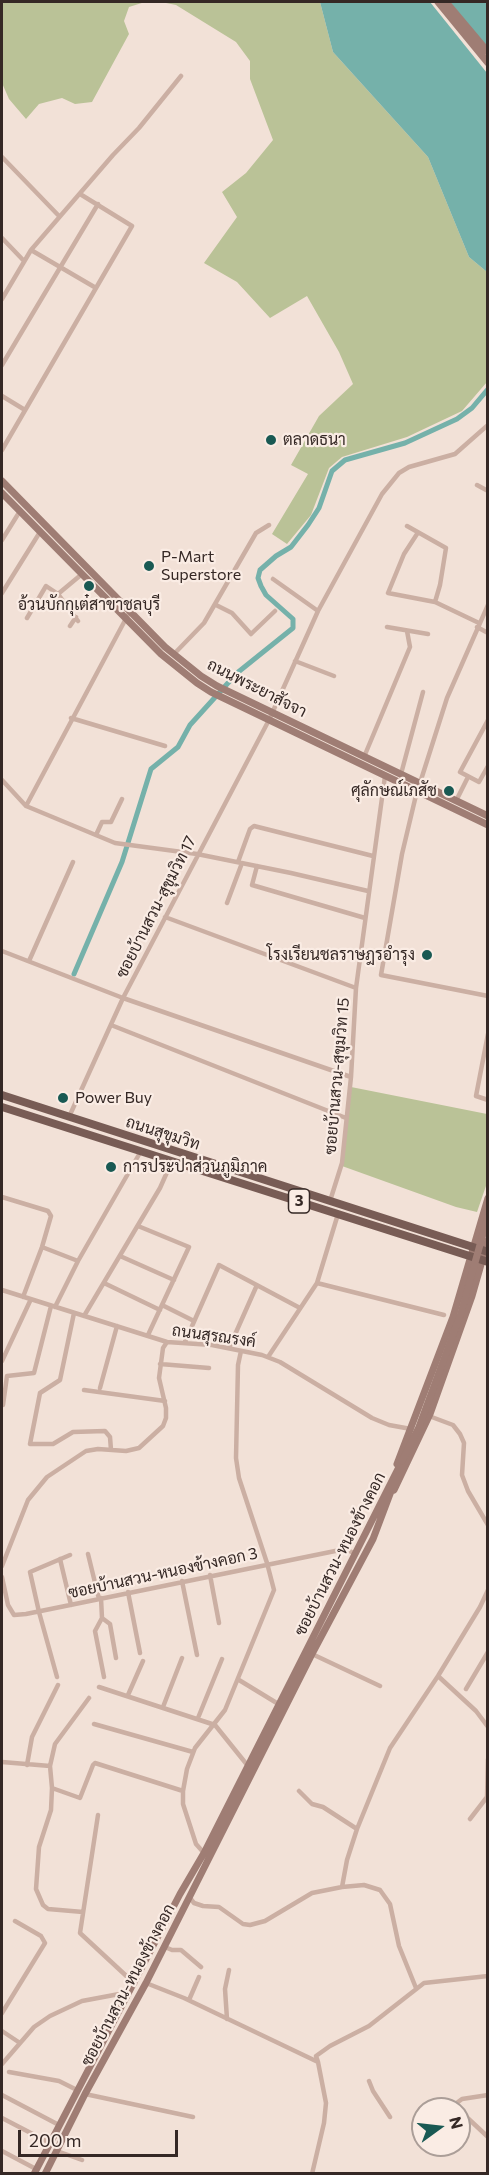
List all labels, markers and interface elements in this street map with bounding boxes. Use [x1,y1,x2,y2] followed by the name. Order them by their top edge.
[283,430,346,450] place label: ตลาดธนา
[264,433,278,447] marker: ตลาดธนา
[161,547,241,585] place label: P-Mart Superstore
[142,559,156,573] marker: P-Mart Superstore
[82,579,96,593] marker: อ้วนบักกุเต๋สาขาชลบุรี
[18,595,160,615] place label: อ้วนบักกุเต๋สาขาชลบุรี
[204,655,310,721] street label: ถนนพระยาสัจจา
[351,781,437,801] place label: ศุลักษณ์เภสัช
[442,784,456,798] marker: ศุลักษณ์เภสัช
[112,833,200,981] street label: ซอยบ้านสวน-สุขุมวิท 17
[267,945,415,965] place label: โรงเรียนชลราษฎรอำรุง
[420,948,434,962] marker: โรงเรียนชลราษฎรอำรุง
[321,997,353,1155] street label: ซอยบ้านสวน-สุขุมวิท 15
[75,1088,152,1108] place label: Power Buy
[56,1091,70,1105] marker: Power Buy
[123,1112,203,1154] street label: ถนนสุขุมวิท
[123,1157,267,1177] place label: การประปาส่วนภูมิภาค
[104,1160,118,1174] marker: การประปาส่วนภูมิภาค
[288,1189,310,1213] road number: 3
[171,1321,257,1351] street label: ถนนสุรณรงค์
[290,1469,390,1639] street label: ซอยบ้านสวน-หนองข้างคอก
[67,1544,259,1602] street label: ซอยบ้านสวน-หนองข้างคอก 3
[77,1901,179,2069] street label: ซอยบ้านสวน-หนองข้างคอก
[411,2097,471,2157] north arrow
[446,2114,468,2131] text: N
[21,2118,182,2156] scale bar
[29,2129,82,2151] text: 200 m

